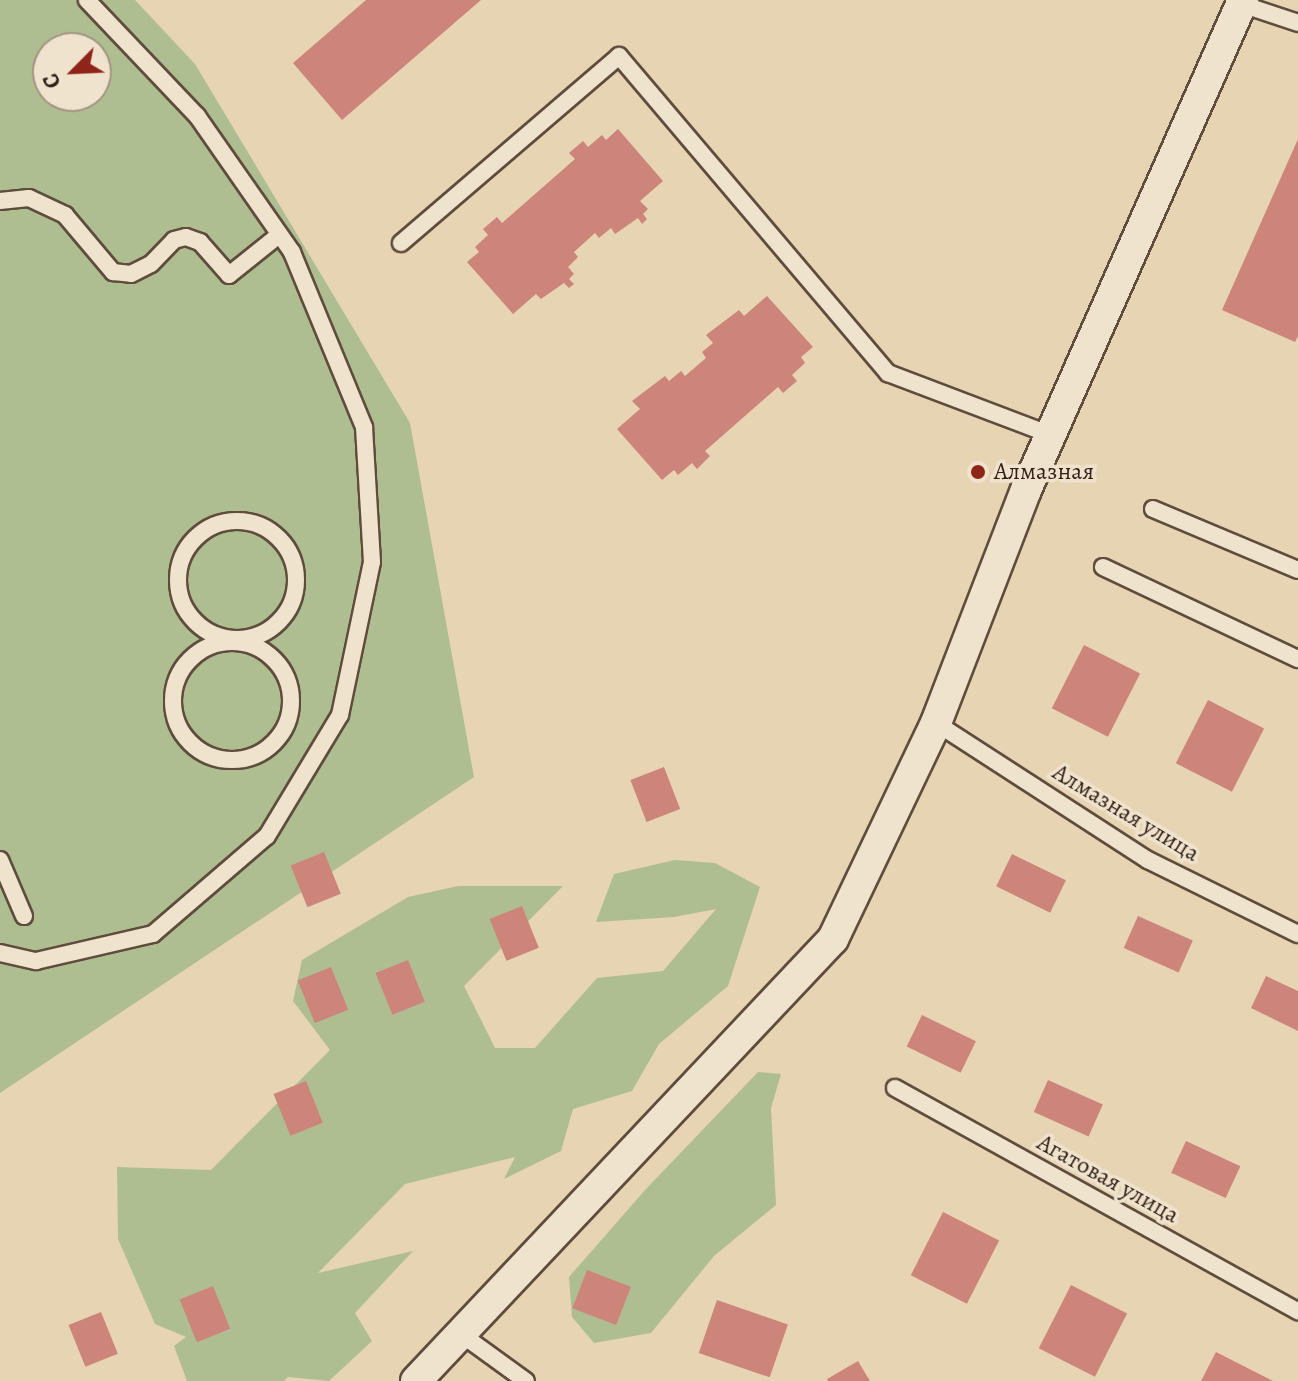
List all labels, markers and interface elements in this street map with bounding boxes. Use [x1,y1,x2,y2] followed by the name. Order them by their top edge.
[32,32,112,112] north arrow
[35,69,68,93] text: С
[994,458,1094,486] place label: Алмазная
[969,463,987,481] marker: Алмазная
[1047,758,1205,868] street label: Алмазная улица
[1032,1128,1184,1230] street label: Агатовая улица

